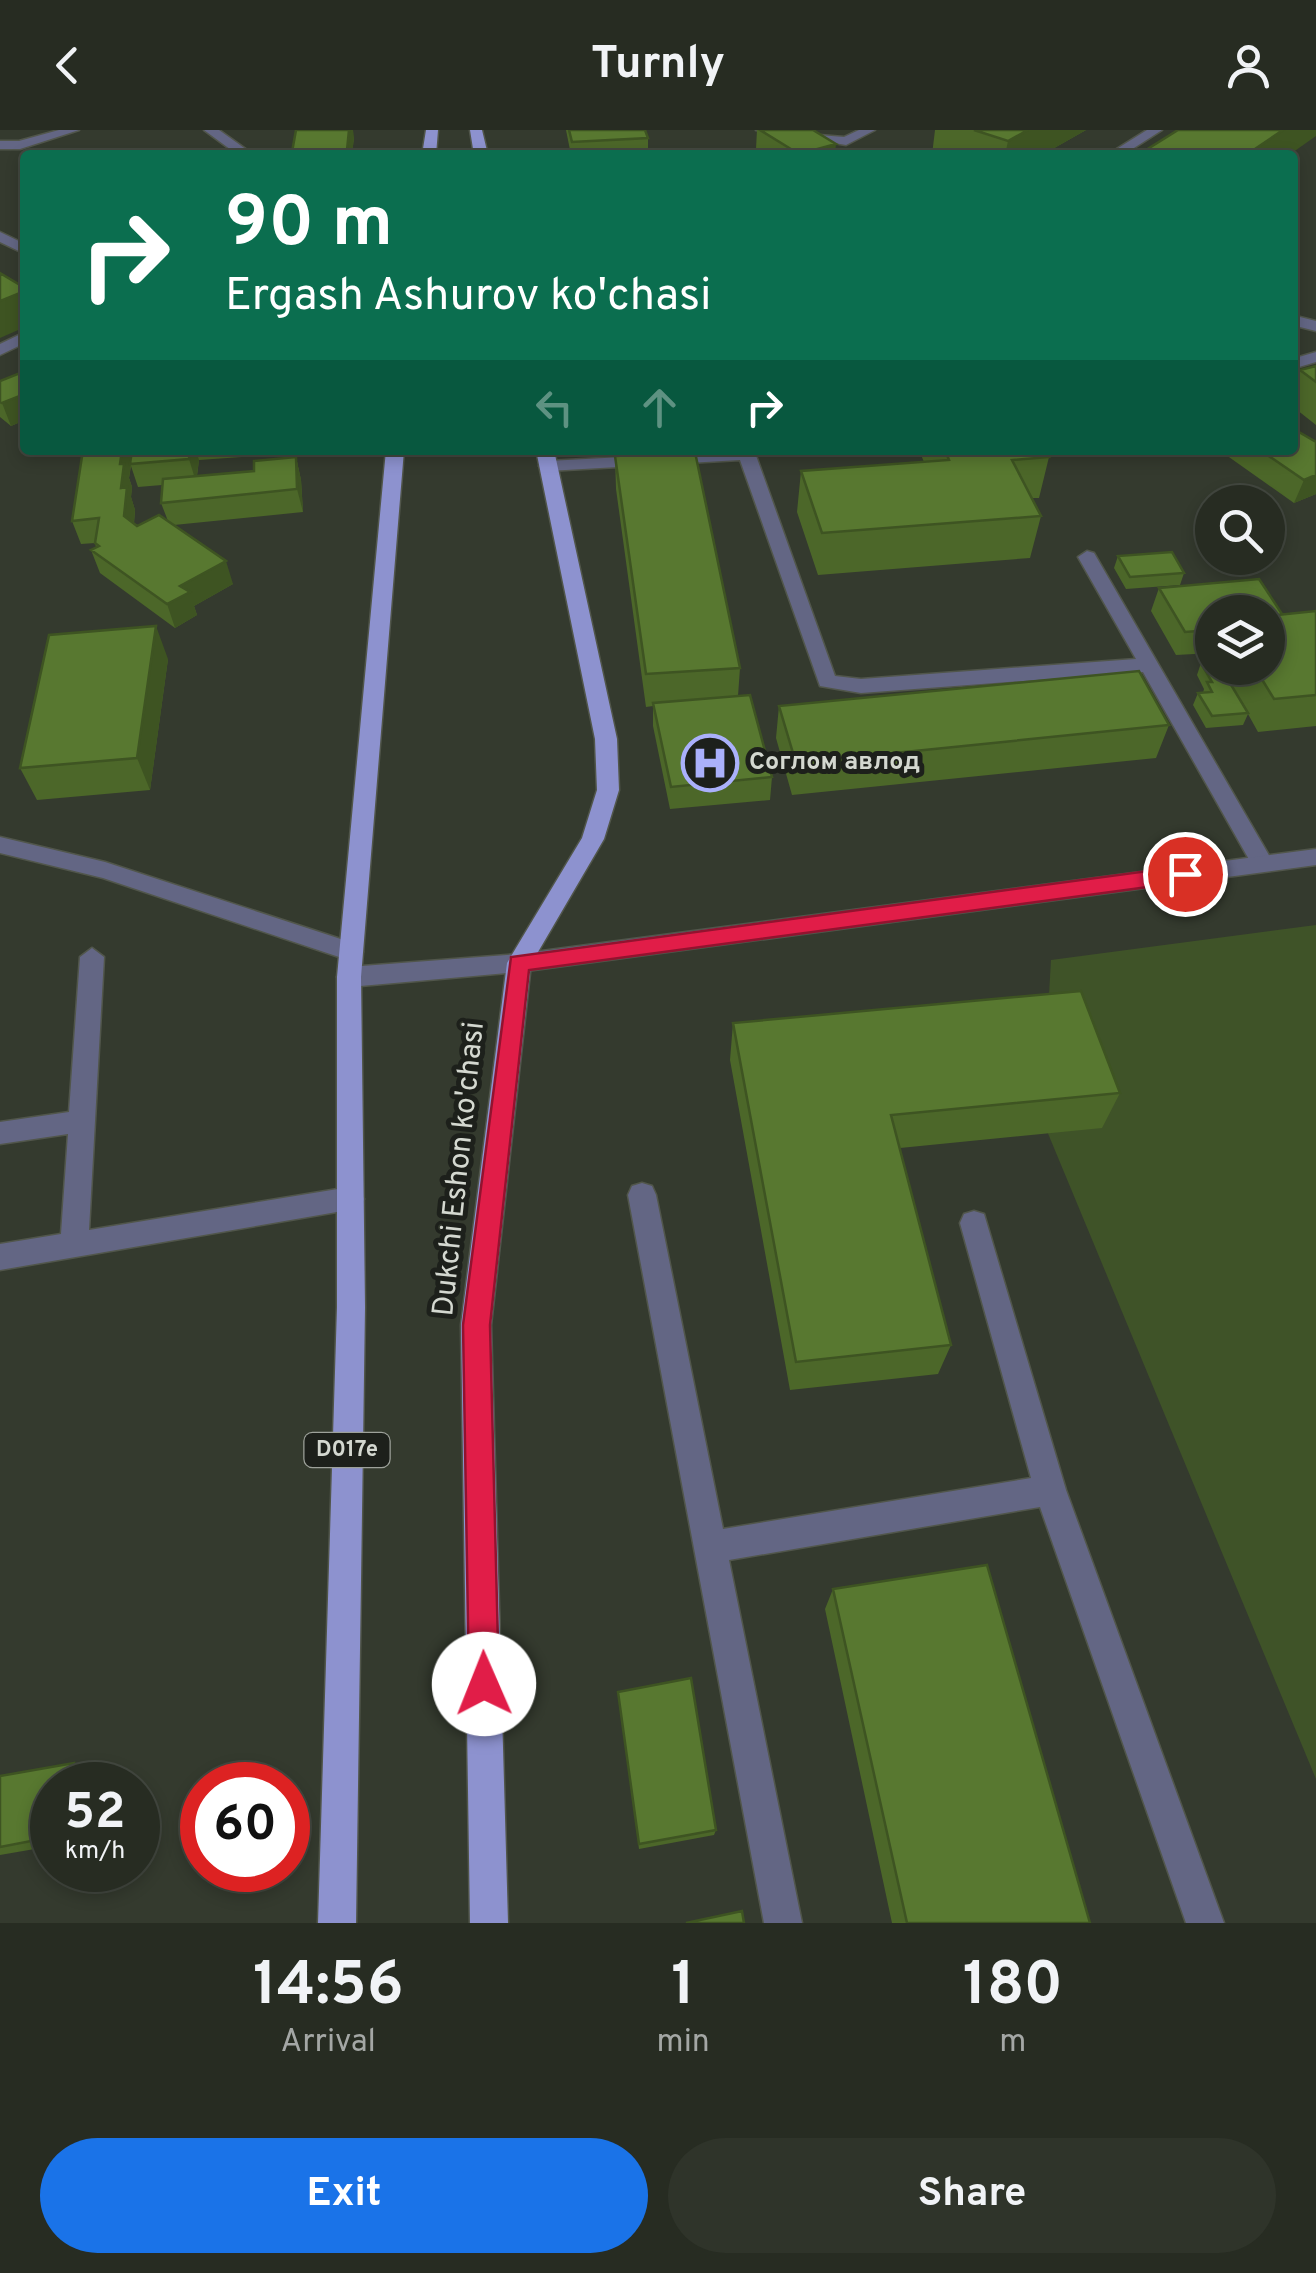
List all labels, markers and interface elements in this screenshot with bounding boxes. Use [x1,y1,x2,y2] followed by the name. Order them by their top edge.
[591,37,725,94] text: Turnly
[40,38,95,93] icon: back
[1221,38,1276,93] icon: person
[225,182,393,271] text: 90 m
[60,190,190,320] icon: right
[225,269,712,326] text: Ergash Ashurov ko'chasi
[527,380,582,435] icon: left
[632,380,687,435] icon: ahead
[737,380,792,435] icon: right
[1195,485,1285,685] map controls
[1195,485,1285,575] button: search
[1195,595,1285,685] button: layers
[680,733,740,793] hospital icon: Соглом авлод
[749,747,920,779] place label: Соглом авлод
[1143,832,1228,917] pin
[1158,847,1213,902] icon: arrive
[426,1020,494,1318] street label: Dukchi Eshon ko'chasi
[304,1433,390,1467] road number: D017e
[432,1632,536,1736] position arrow
[180,1762,310,1892] speed limit sign: 60
[64,1783,126,1846] text: 52
[65,1836,125,1868] text: km/h
[253,1950,404,2026] text: 14:56
[671,1950,695,2026] text: 1
[963,1950,1063,2026] text: 180
[281,2023,376,2063] text: Arrival
[657,2023,710,2063] text: min
[999,2023,1026,2063] text: m
[40,2138,648,2253] button: Exit
[668,2138,1276,2253] button: Share

